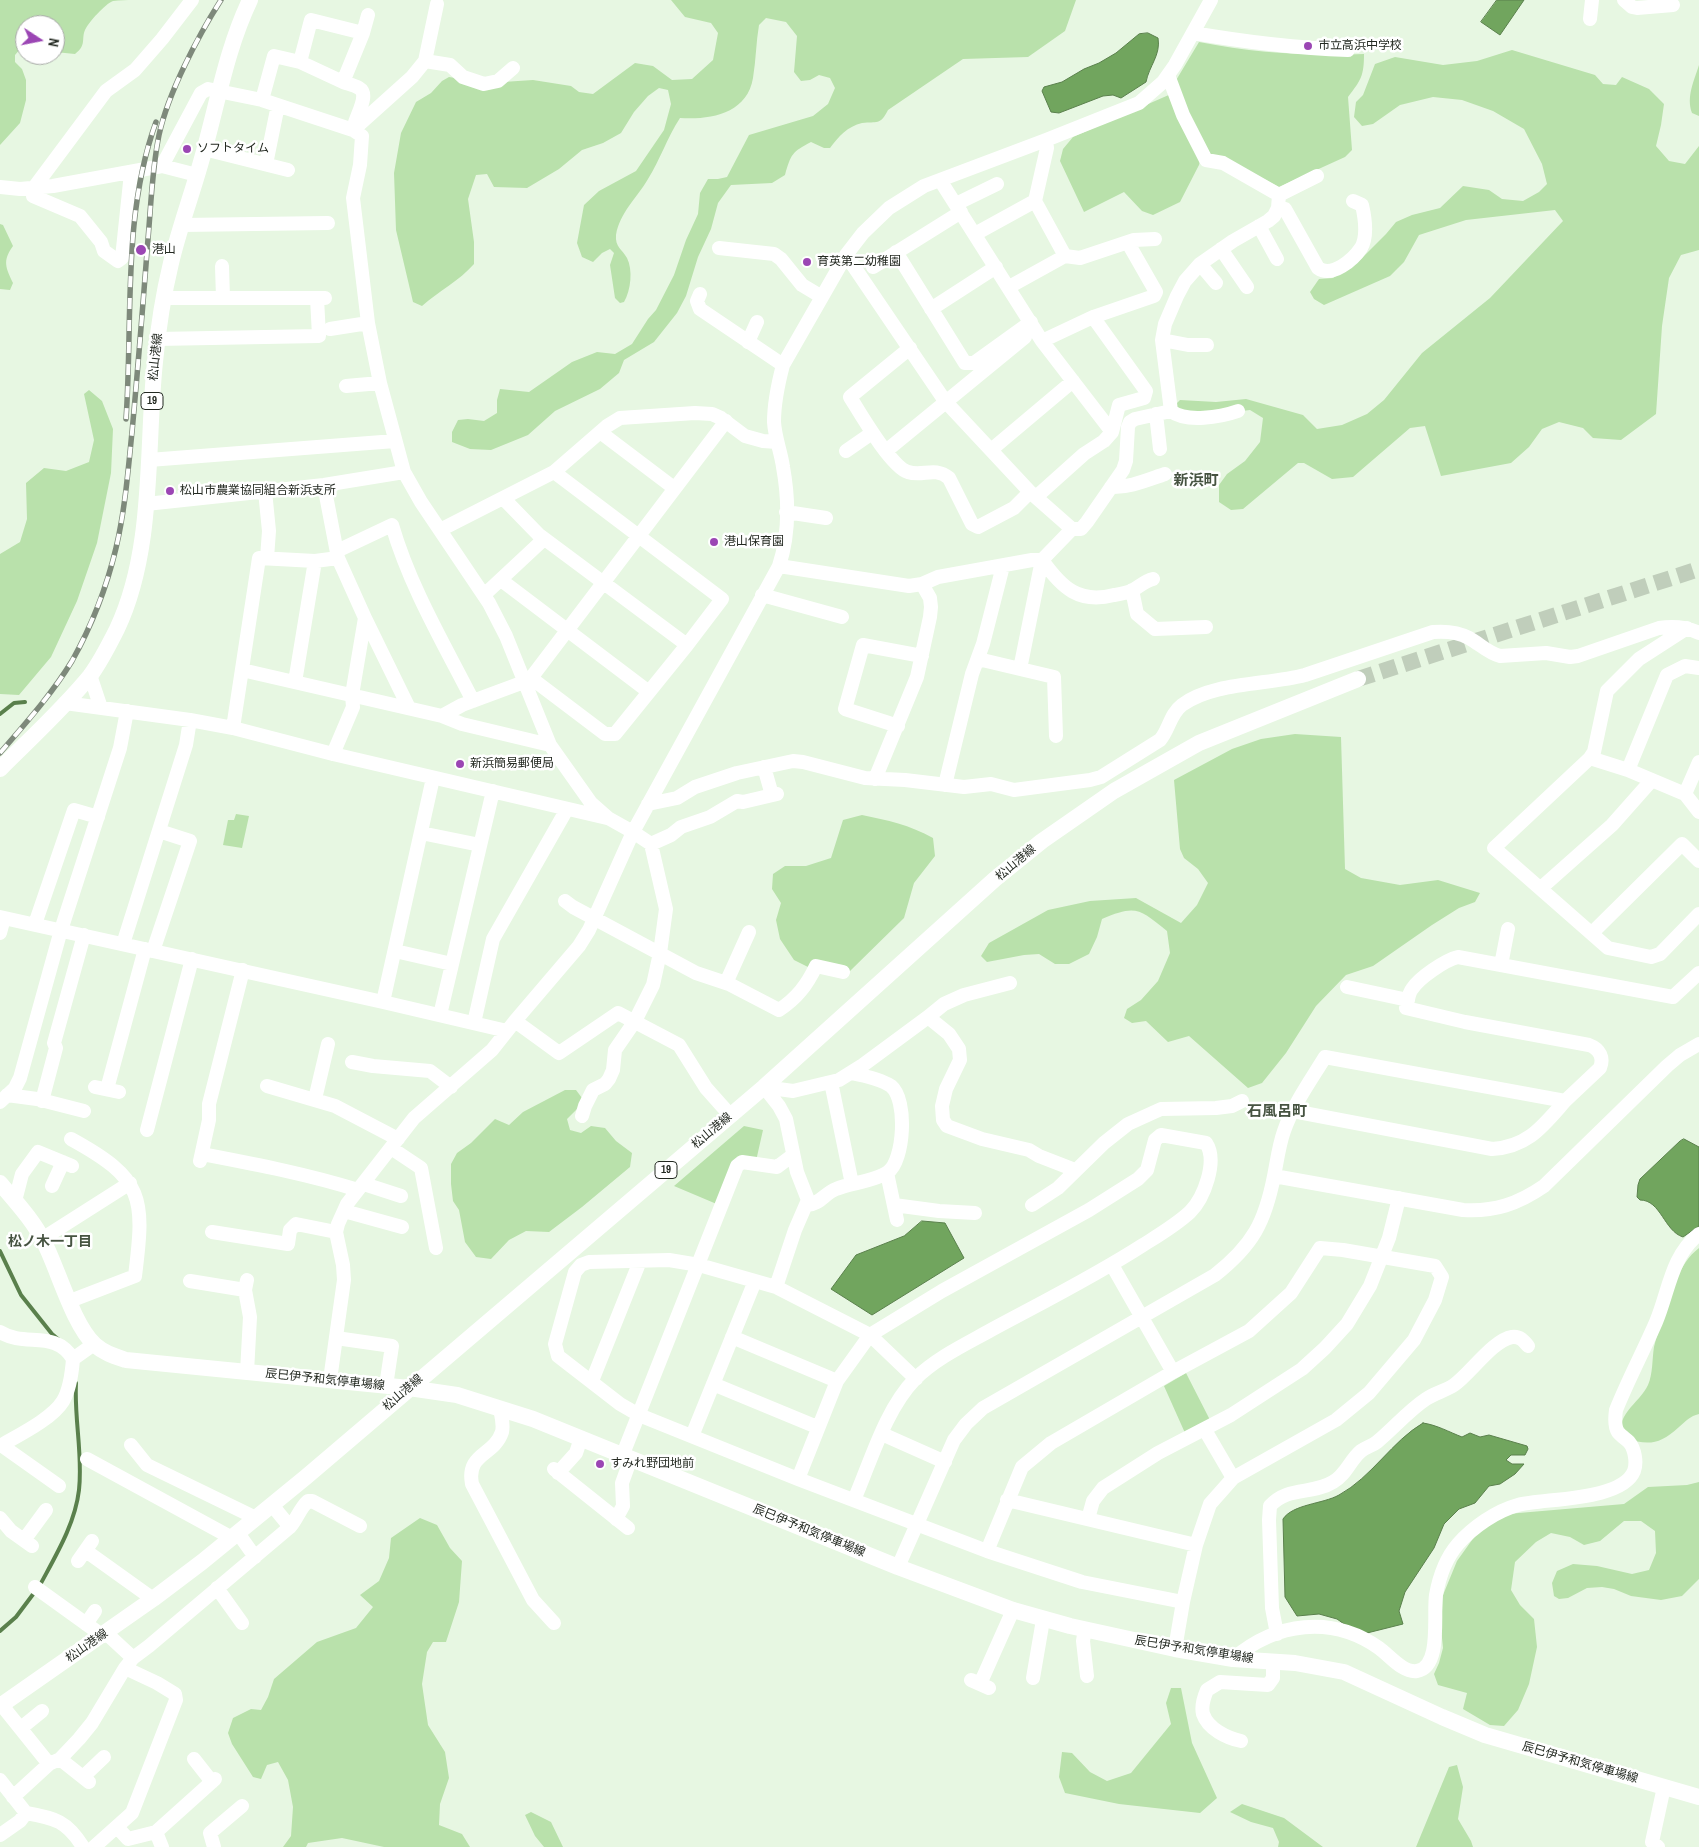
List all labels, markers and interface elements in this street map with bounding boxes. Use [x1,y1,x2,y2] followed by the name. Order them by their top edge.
[15,15,65,65] north arrow
[44,37,63,48] text: N
[1318,39,1402,53] place label: 市立高浜中学校
[1302,40,1314,52] marker: 市立高浜中学校
[197,142,269,156] place label: ソフトタイム
[181,143,193,155] marker: ソフトタイム
[134,243,148,257] marker: 港山
[152,243,176,257] place label: 港山
[817,255,901,269] place label: 育英第二幼稚園
[801,256,813,268] marker: 育英第二幼稚園
[146,332,166,382] street label: 松山港線
[141,392,163,410] road number: 19
[1174,472,1218,490] district label: 新浜町
[180,484,336,498] place label: 松山市農業協同組合新浜支所
[164,485,176,497] marker: 松山市農業協同組合新浜支所
[724,535,784,549] place label: 港山保育園
[708,536,720,548] marker: 港山保育園
[470,757,554,771] place label: 新浜簡易郵便局
[454,758,466,770] marker: 新浜簡易郵便局
[993,842,1039,884] street label: 松山港線
[1247,1103,1307,1121] district label: 石風呂町
[689,1110,735,1152] street label: 松山港線
[655,1162,677,1178] road number: 19
[8,1234,92,1250] district label: 松ノ木一丁目
[265,1367,385,1393] street label: 辰巳伊予和気停車場線
[380,1372,426,1414] street label: 松山港線
[610,1457,694,1471] place label: すみれ野団地前
[594,1458,606,1470] marker: すみれ野団地前
[751,1502,867,1560] street label: 辰巳伊予和気停車場線
[63,1626,111,1666] street label: 松山港線
[1134,1634,1254,1666] street label: 辰巳伊予和気停車場線
[1520,1740,1640,1786] street label: 辰巳伊予和気停車場線

